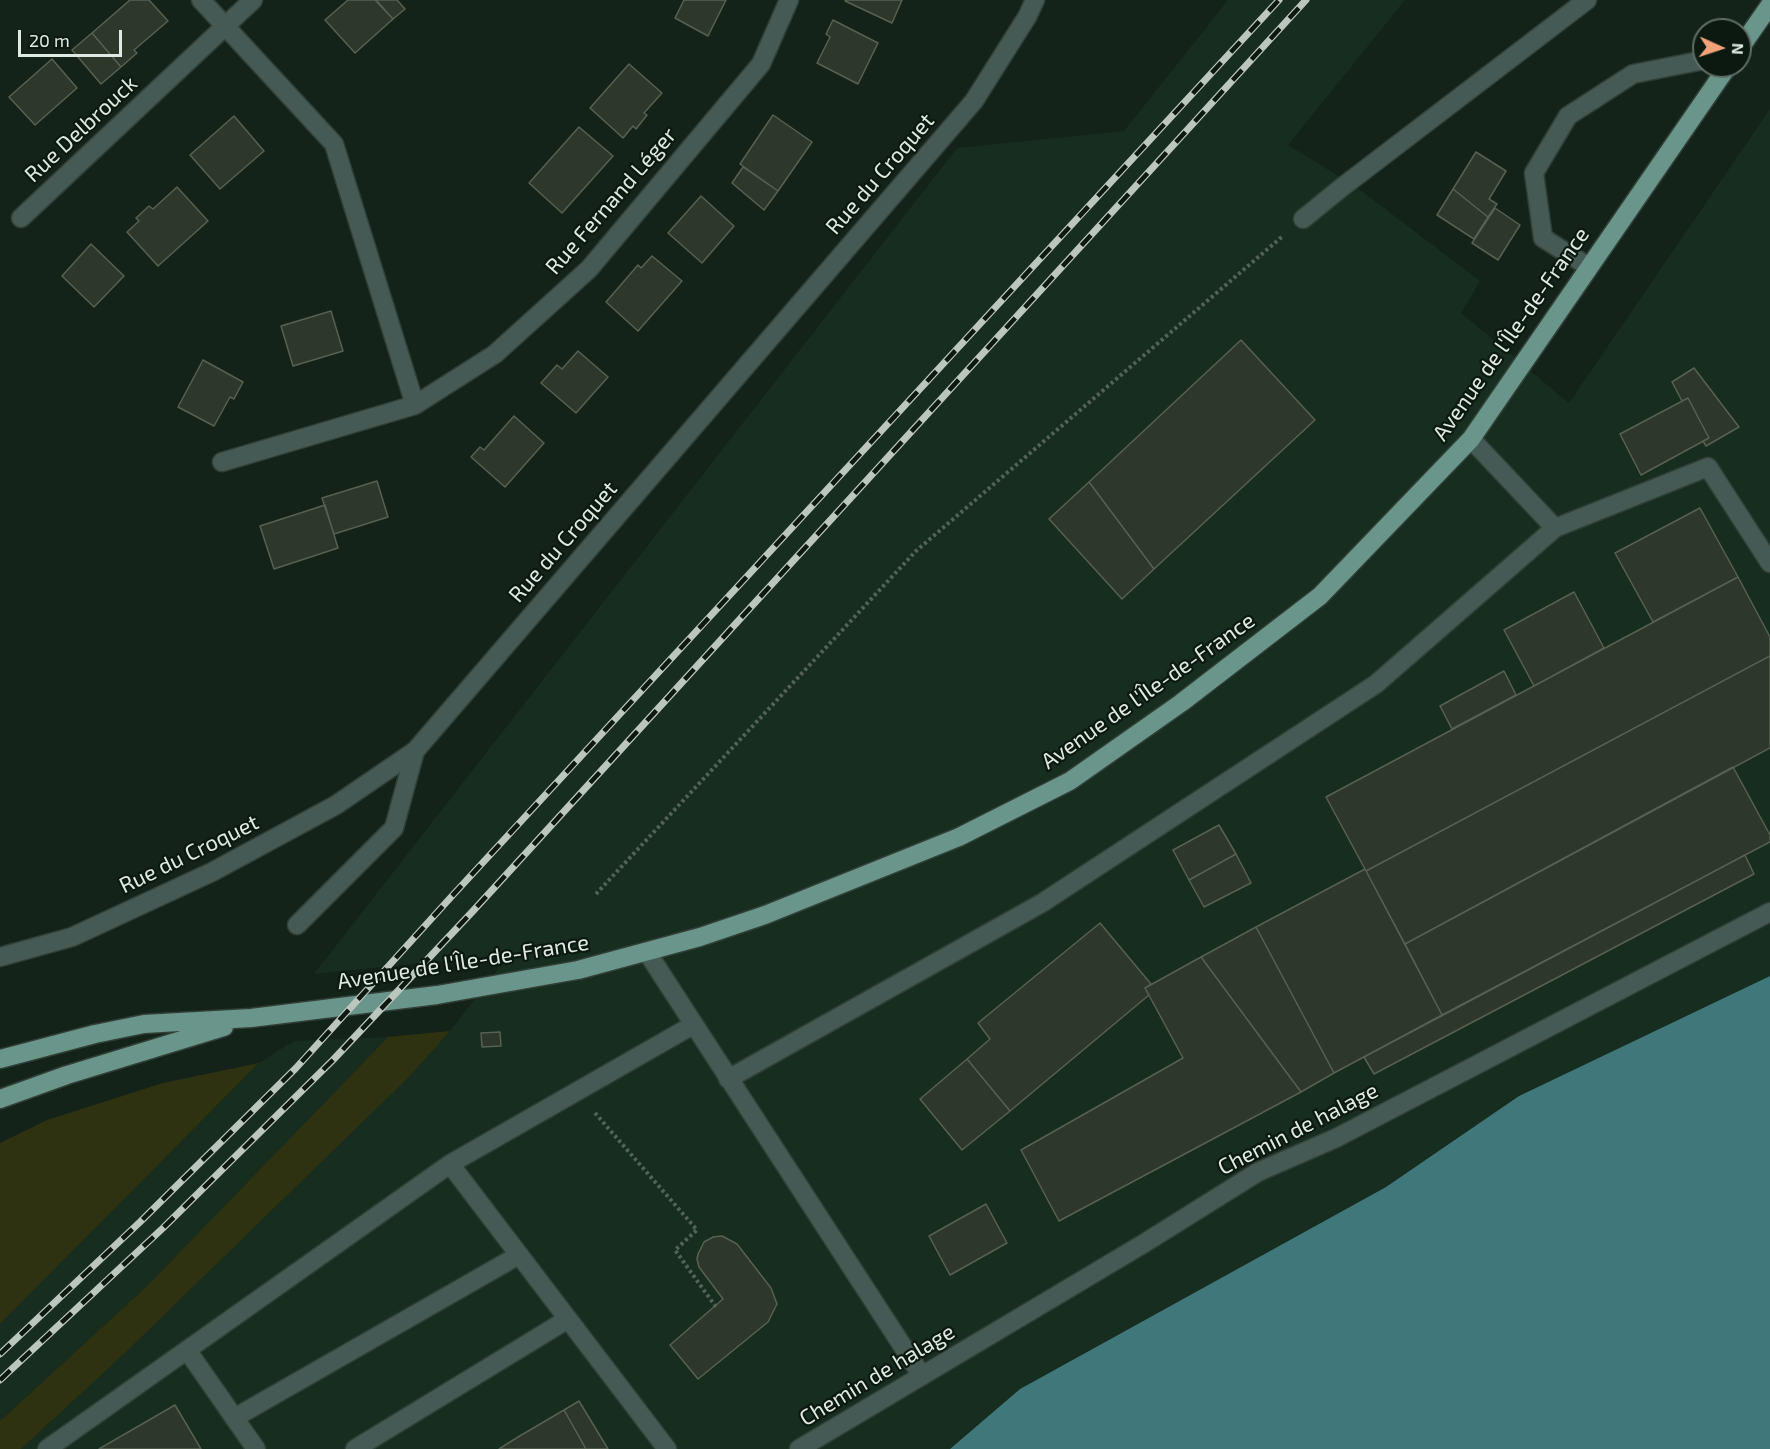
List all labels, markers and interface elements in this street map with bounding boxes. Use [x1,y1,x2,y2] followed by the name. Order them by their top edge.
[21,18,124,56] scale bar
[1692,18,1752,78] north arrow
[29,29,70,51] text: 20 m
[1729,43,1748,55] text: N
[19,70,143,188] street label: Rue Delbrouck
[820,108,940,240] street label: Rue du Croquet
[540,122,682,280] street label: Rue Fernand Léger
[1427,222,1595,446] street label: Avenue de l'Île-de-France
[503,476,623,608] street label: Rue du Croquet
[1036,607,1260,775] street label: Avenue de l'Île-de-France
[115,809,263,899] street label: Rue du Croquet
[335,929,591,995] street label: Avenue de l'Île-de-France
[1213,1077,1383,1181] street label: Chemin de halage
[795,1318,959,1432] street label: Chemin de halage

